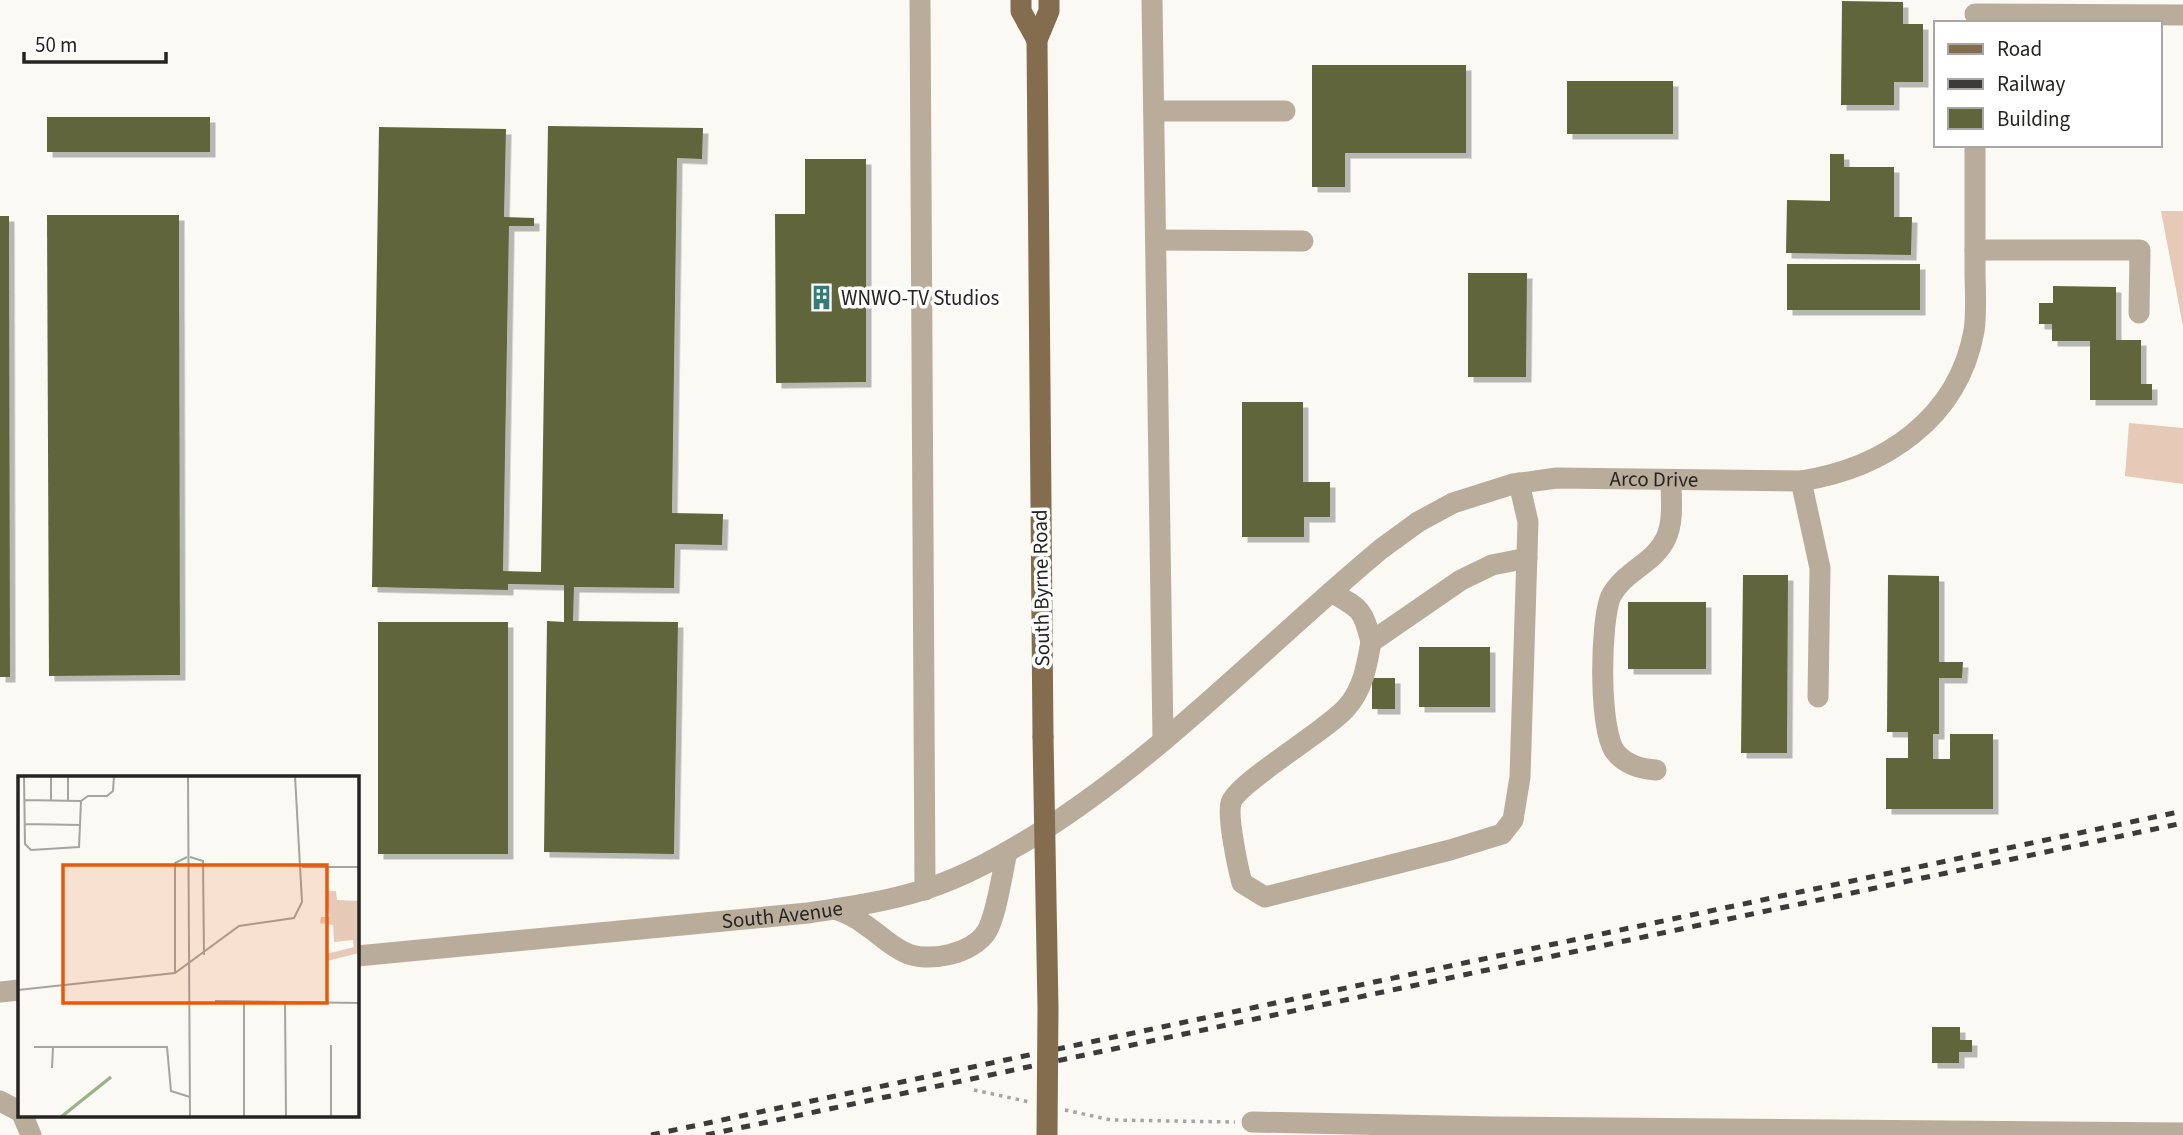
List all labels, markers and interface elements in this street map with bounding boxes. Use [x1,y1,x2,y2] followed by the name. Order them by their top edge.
[24,21,166,65] scale bar
[1934,21,2162,147] legend
[35,30,77,60] text: 50 m
[1997,34,2042,64] text: Road
[1997,69,2065,99] text: Railway
[1997,104,2071,134] text: Building
[841,283,1000,313] place label: WNWO-TV Studios
[807,284,835,312] building icon: WNWO-TV Studios
[1609,464,1699,495] street label: Arco Drive
[1025,509,1057,667] street label: South Byrne Road
[18,776,359,1118] inset map
[720,893,845,936] street label: South Avenue

